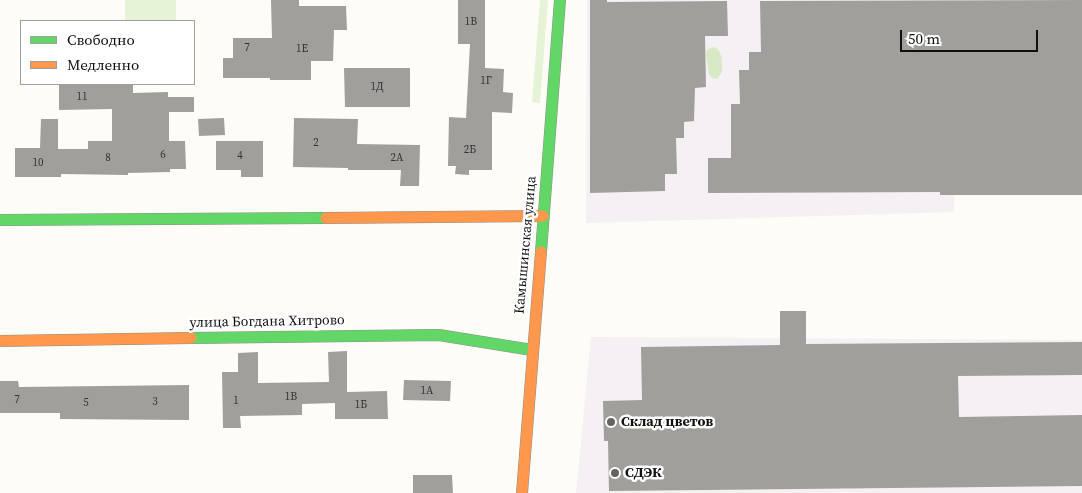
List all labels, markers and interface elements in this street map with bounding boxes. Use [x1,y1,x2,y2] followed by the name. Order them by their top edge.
[465,15,477,29] house number: 1В
[20,20,195,85] legend
[902,20,1040,52] scale bar
[908,28,940,49] text: 50 m
[67,29,135,50] text: Свободно
[244,41,250,55] house number: 7
[296,42,308,56] house number: 1Е
[67,54,139,75] text: Медленно
[480,74,492,88] house number: 1Г
[370,80,384,94] house number: 1Д
[77,90,87,104] house number: 11
[313,136,319,150] house number: 2
[464,143,476,157] house number: 2Б
[160,148,166,162] house number: 6
[237,149,243,163] house number: 4
[105,151,111,165] house number: 8
[391,151,403,165] house number: 2А
[33,156,43,170] house number: 10
[512,175,540,315] street label: Камышинская улица
[189,312,345,332] street label: улица Богдана Хитрово
[421,384,433,398] house number: 1А
[285,390,297,404] house number: 1В
[14,393,20,407] house number: 7
[233,394,239,408] house number: 1
[152,395,158,409] house number: 3
[83,396,89,410] house number: 5
[355,398,367,412] house number: 1Б
[621,414,713,430] place label: Склад цветов
[605,416,617,428] marker: Склад цветов
[625,465,662,481] place label: СДЭК
[609,467,621,479] marker: СДЭК

